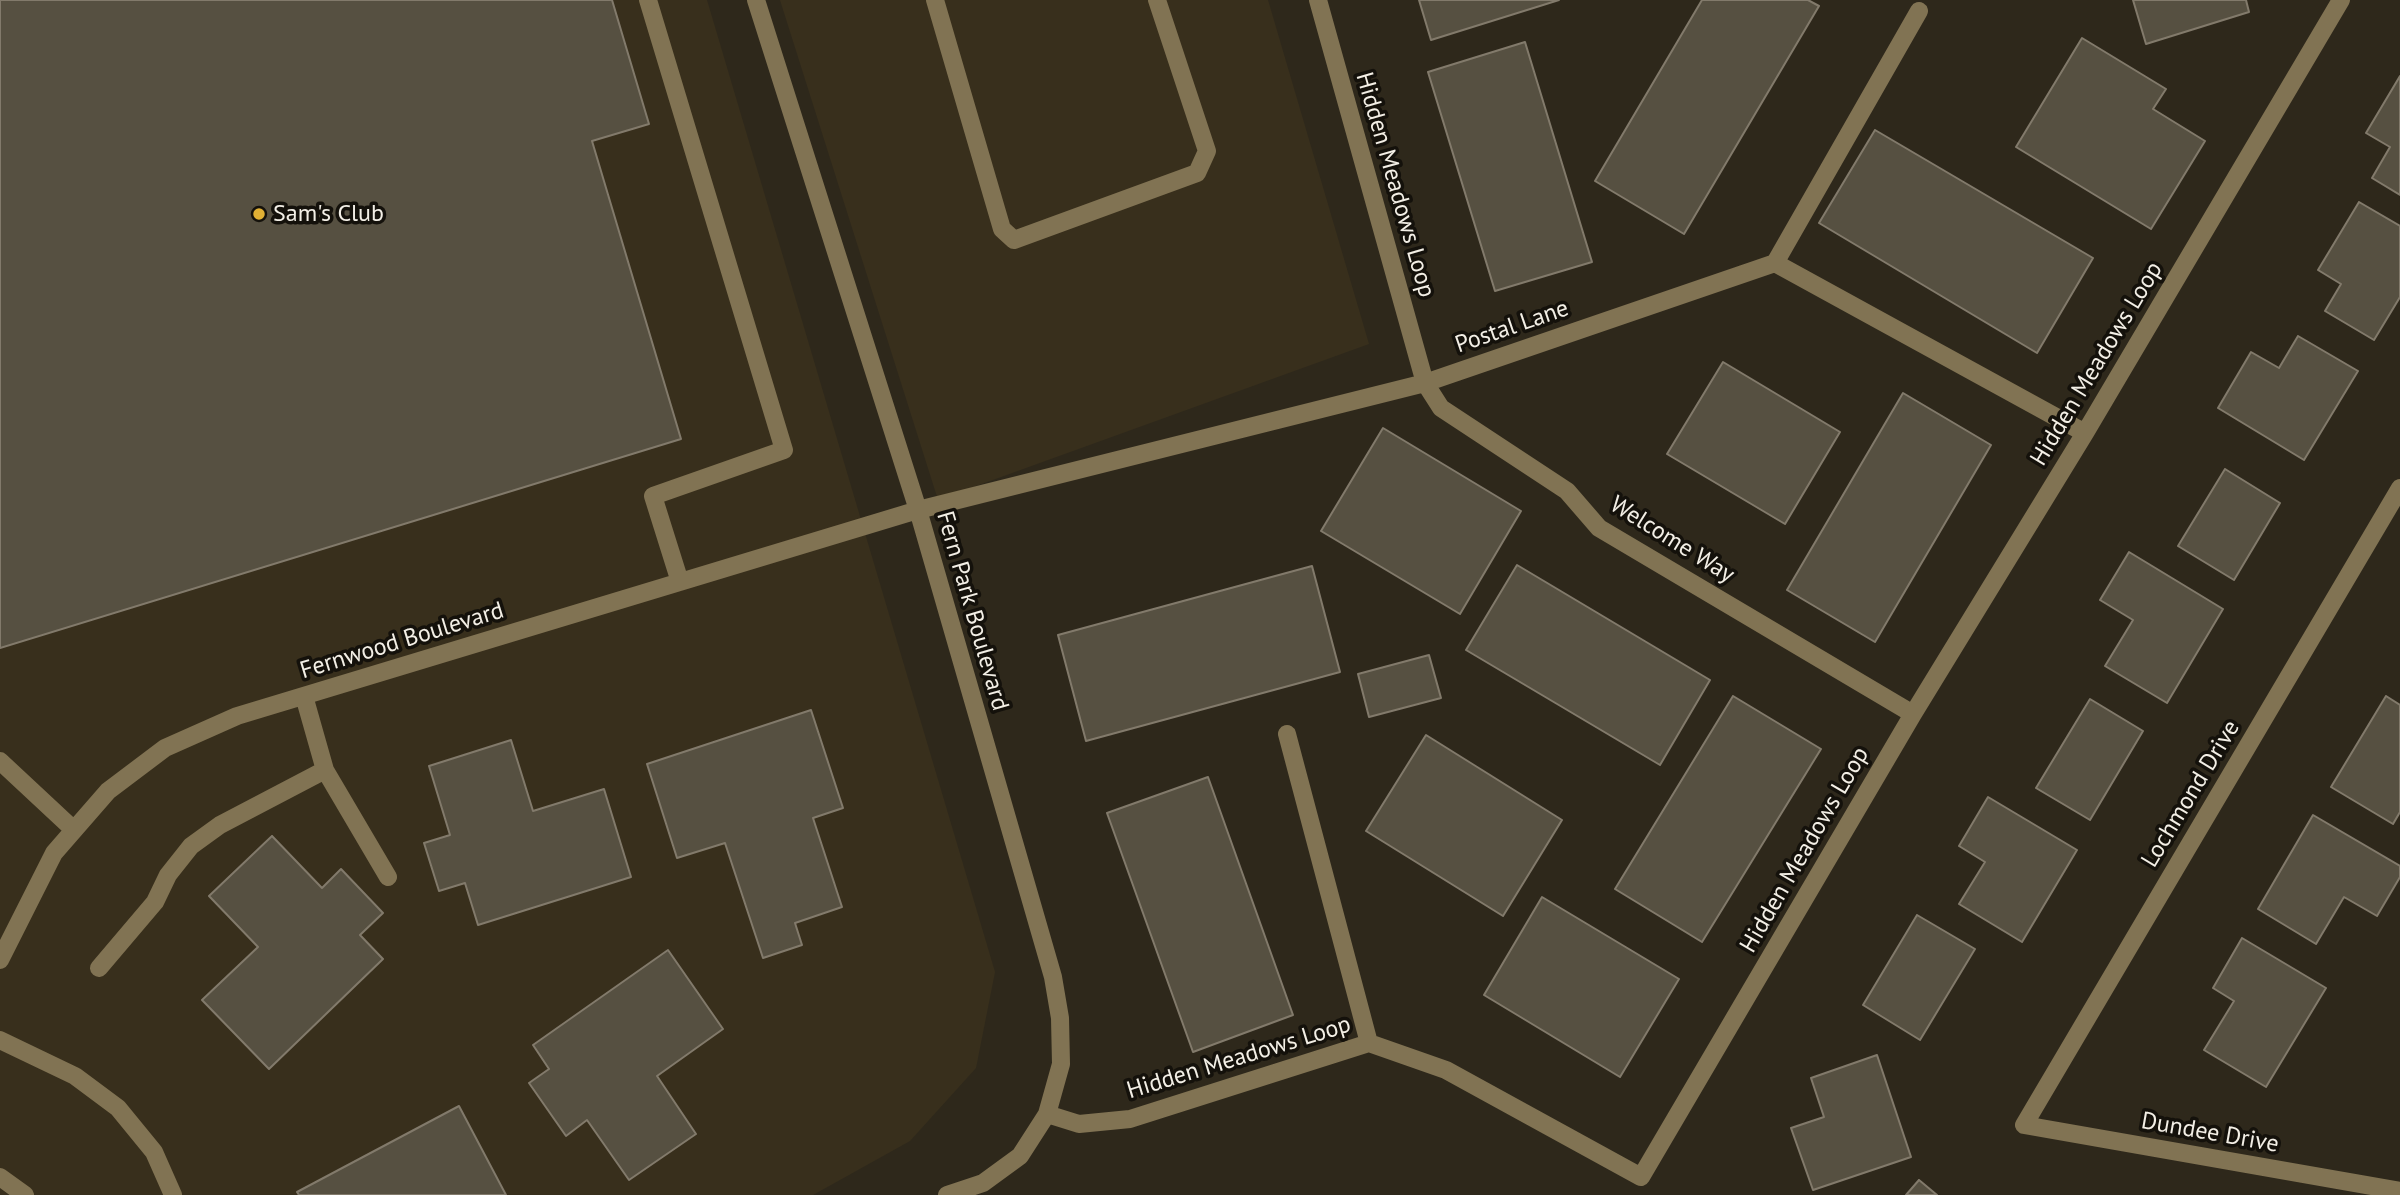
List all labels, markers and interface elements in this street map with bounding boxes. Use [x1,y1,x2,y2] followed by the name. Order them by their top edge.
[1349,69,1441,301] street label: Hidden Meadows Loop
[273,200,384,228] place label: Sam's Club
[251,206,267,222] marker: Sam's Club
[2025,257,2169,471] street label: Hidden Meadows Loop
[1451,294,1573,360] street label: Postal Lane
[1604,490,1740,590] street label: Welcome Way
[930,508,1014,714] street label: Fern Park Boulevard
[297,596,507,686] street label: Fernwood Boulevard
[2136,715,2246,873] street label: Lochmond Drive
[1734,742,1876,958] street label: Hidden Meadows Loop
[1124,1010,1354,1106] street label: Hidden Meadows Loop
[2139,1107,2281,1159] street label: Dundee Drive

